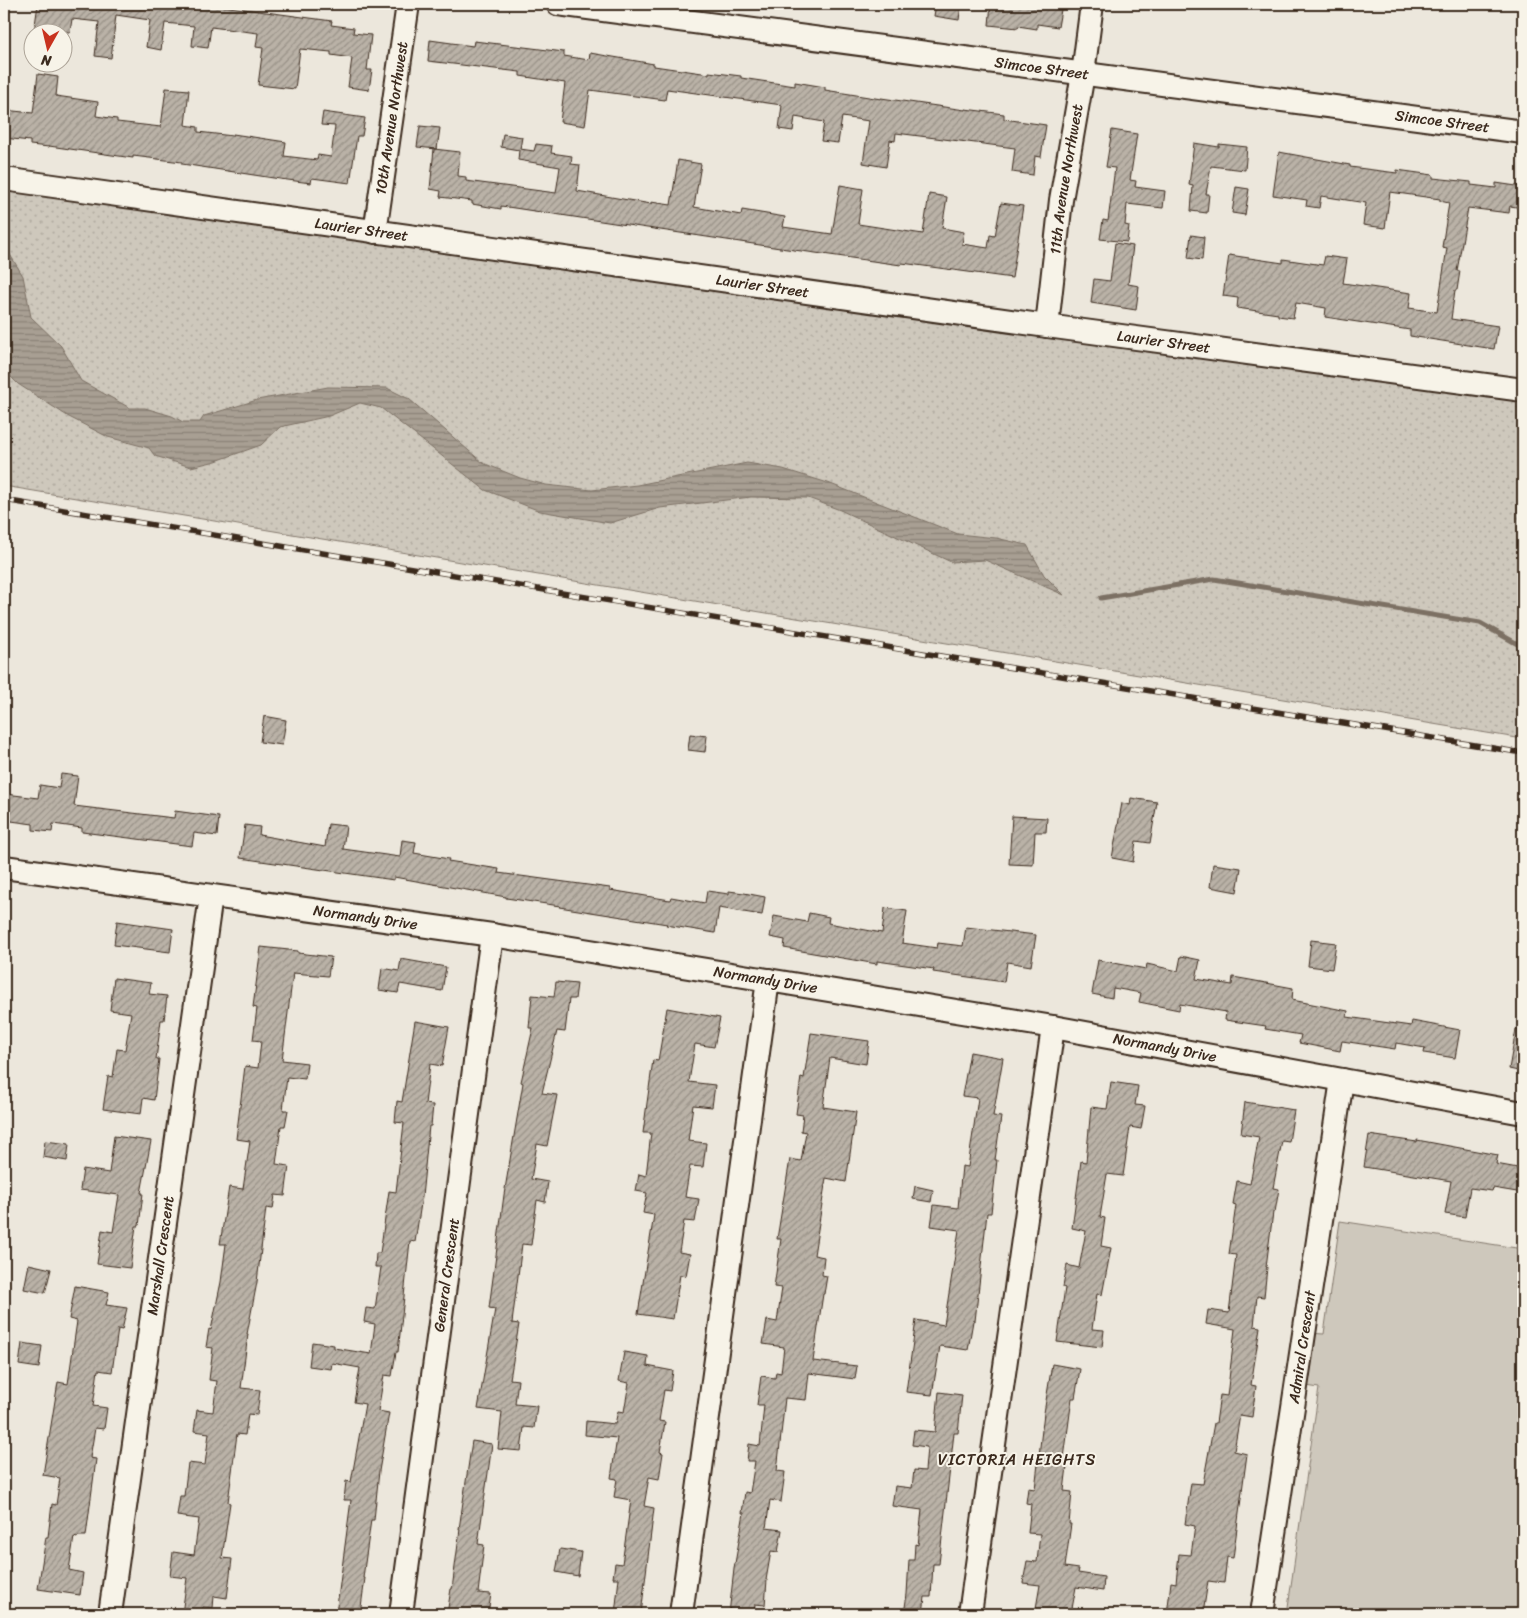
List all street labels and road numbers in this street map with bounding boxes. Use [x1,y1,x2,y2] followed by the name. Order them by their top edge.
[368,39,416,197] street label: 10th Avenue Northwest
[993,49,1091,87] street label: Simcoe Street
[1042,102,1091,256] street label: 11th Avenue Northwest
[1393,102,1491,140] street label: Simcoe Street
[313,210,410,249] street label: Laurier Street
[714,266,811,305] street label: Laurier Street
[1115,323,1212,361] street label: Laurier Street
[312,897,420,938] street label: Normandy Drive
[712,958,820,1001] street label: Normandy Drive
[1111,1025,1219,1070] street label: Normandy Drive
[139,1194,182,1317] street label: Marshall Crescent
[426,1216,467,1334] street label: General Crescent
[1281,1288,1323,1406] street label: Admiral Crescent

